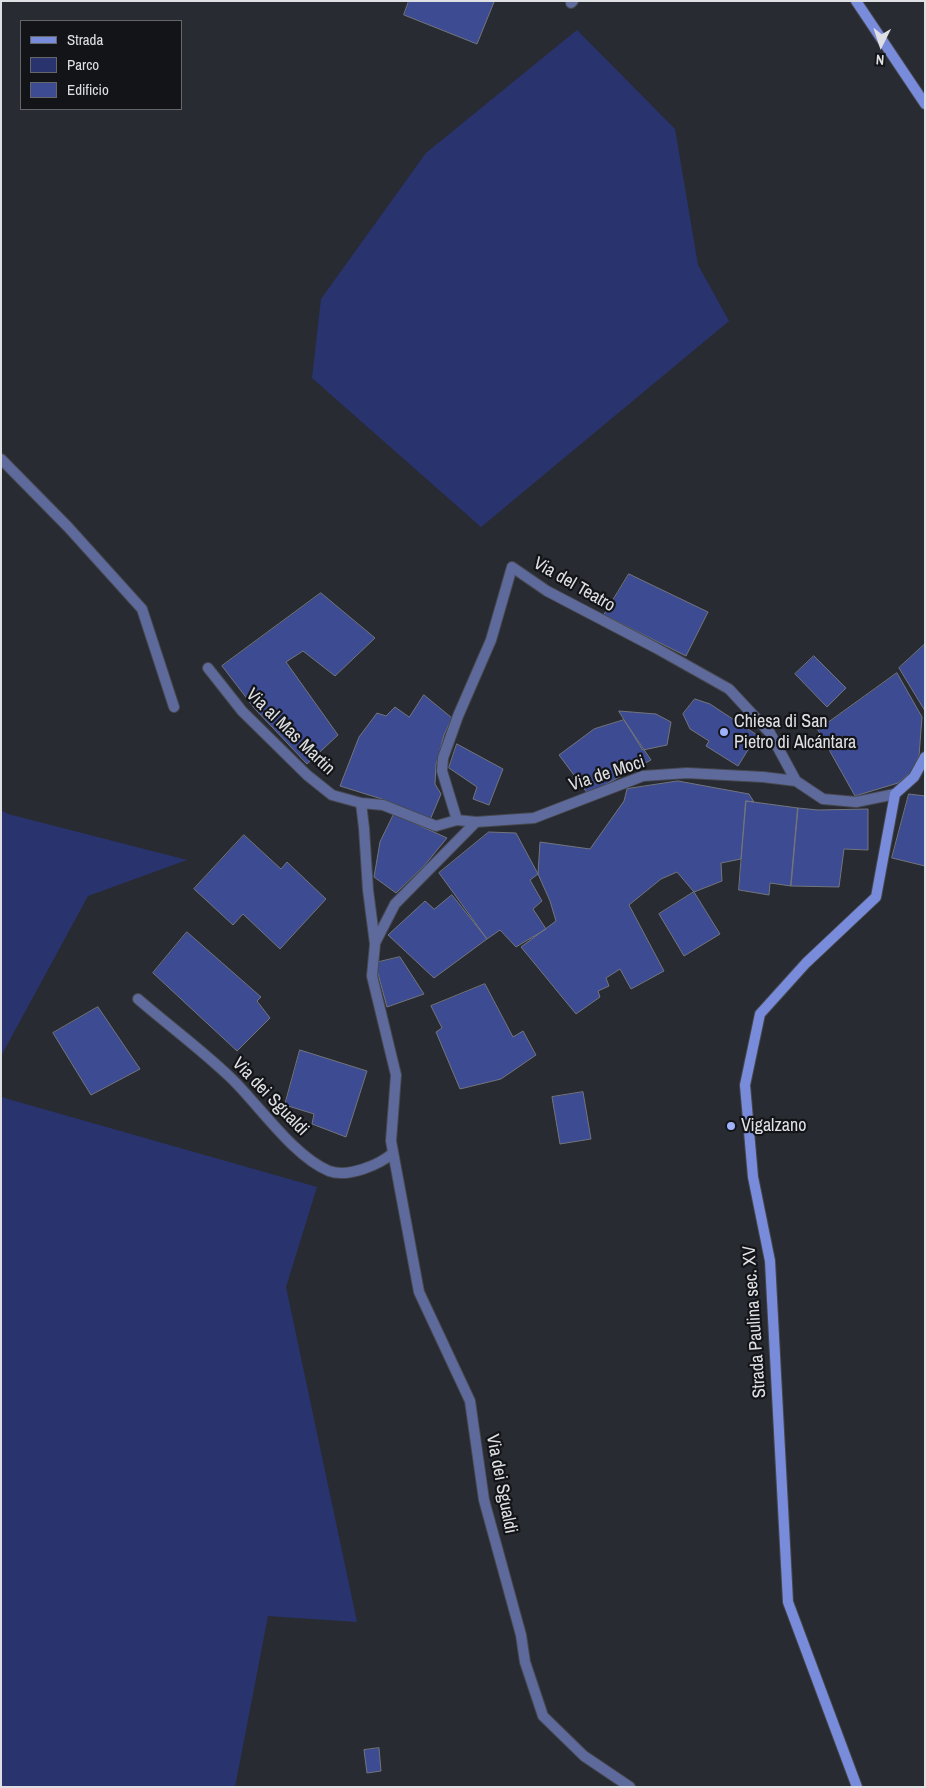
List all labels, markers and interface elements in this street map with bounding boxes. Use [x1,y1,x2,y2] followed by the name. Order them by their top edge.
[20,20,182,110] legend
[856,20,906,70] north arrow
[67,29,103,50] text: Strada
[875,51,885,69] text: N
[67,54,99,75] text: Parco
[67,79,109,100] text: Edificio
[529,553,619,617] street label: Via del Teatro
[241,684,339,780] street label: Via al Mas Martin
[734,711,856,754] place label: Chiesa di San Pietro di Alcántara
[718,726,730,738] marker: Chiesa di San Pietro di Alcántara
[566,752,648,796] street label: Via de Moci
[227,1053,313,1141] street label: Via dei Sgualdi
[741,1115,806,1137] place label: Vigalzano
[725,1120,737,1132] marker: Vigalzano
[739,1245,771,1399] street label: Strada Paulina sec. XV
[481,1433,521,1535] street label: Via dei Sgualdi

